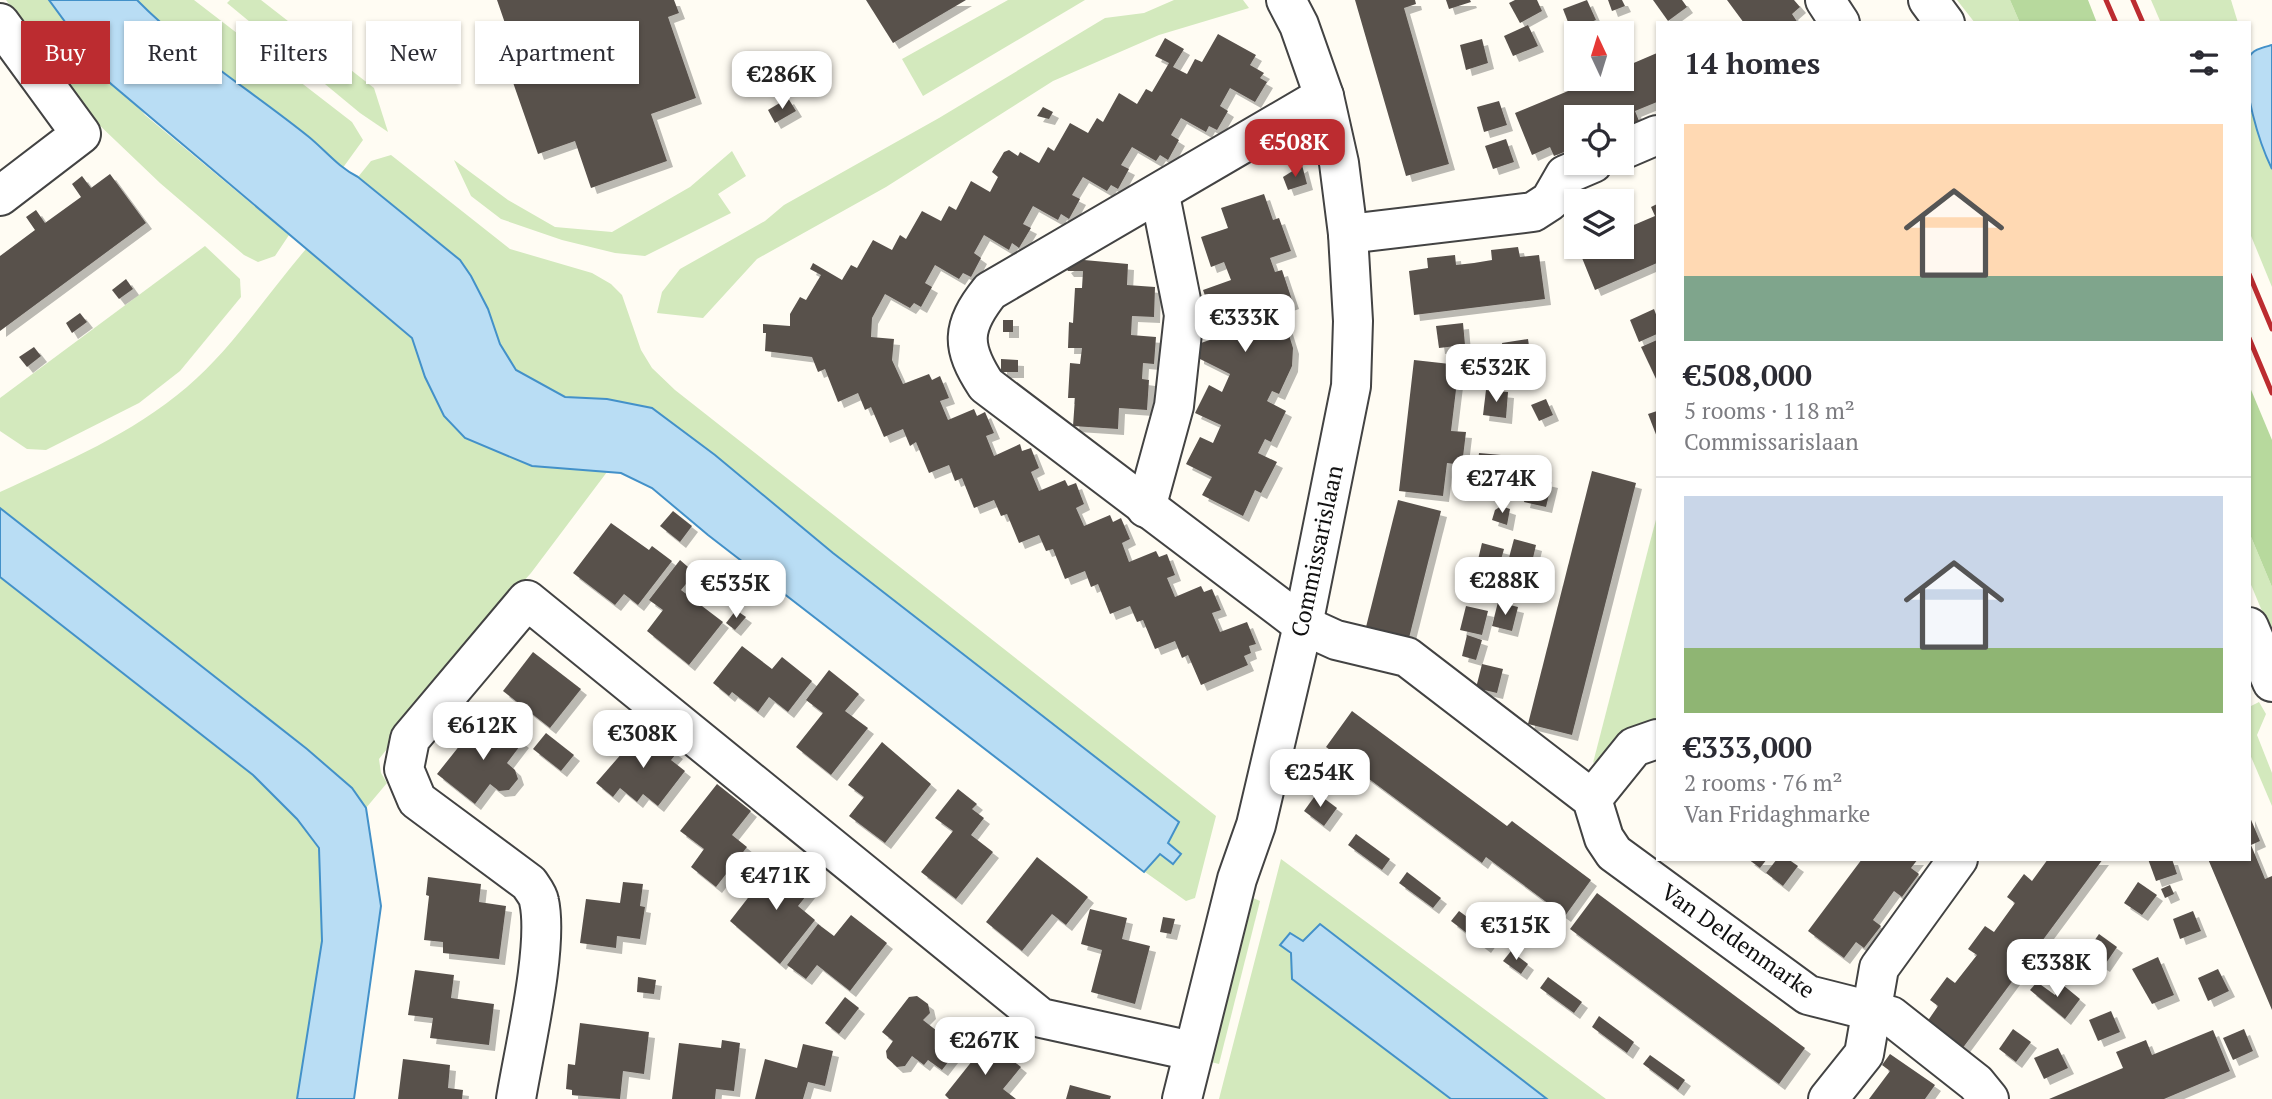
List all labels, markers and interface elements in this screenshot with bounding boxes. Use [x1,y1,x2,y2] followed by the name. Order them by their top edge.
[21,21,110,84] chip: Buy
[124,21,222,84] chip: Rent
[236,21,352,84] chip: Filters
[366,21,461,84] chip: New
[475,21,639,84] chip: Apartment
[1564,21,1634,91] north arrow
[1564,21,1634,259] map controls
[1684,43,1820,83] text: 14 homes
[2185,44,2223,82] icon: filters
[733,52,831,111] pin: €286K
[748,58,816,89] text: €286K
[1564,105,1634,175] button: locate
[1246,120,1344,179] pin: €508K
[1261,126,1329,157] text: €508K
[1891,170,2017,296] icon: home
[1564,189,1634,259] button: layers
[1196,294,1294,354] pin: €333K
[1211,301,1279,332] text: €333K
[1447,344,1545,404] pin: €532K
[1462,351,1530,382] text: €532K
[1684,355,1812,395] text: €508,000
[1684,395,1855,426] text: 5 rooms · 118 m²
[1684,426,1859,457] text: Commissarislaan
[1453,456,1551,515] pin: €274K
[1283,462,1350,640] street label: Commissarislaan
[1468,462,1536,493] text: €274K
[1891,542,2017,668] icon: home
[1456,558,1554,617] pin: €288K
[687,560,785,620] pin: €535K
[1471,564,1539,595] text: €288K
[702,567,770,598] text: €535K
[434,702,532,762] pin: €612K
[449,709,517,740] text: €612K
[594,710,692,770] pin: €308K
[609,717,677,748] text: €308K
[1684,727,1812,767] text: €333,000
[1271,750,1369,809] pin: €254K
[1286,756,1354,787] text: €254K
[1684,767,1843,798] text: 2 rooms · 76 m²
[1684,798,1870,829] text: Van Fridaghmarke
[727,852,825,912] pin: €471K
[742,859,810,890] text: €471K
[1655,876,1821,1005] street label: Van Deldenmarke
[1467,902,1565,962] pin: €315K
[1482,909,1550,940] text: €315K
[2008,940,2106,999] pin: €338K
[2023,946,2091,977] text: €338K
[936,1018,1034,1077] pin: €267K
[951,1024,1019,1055] text: €267K

